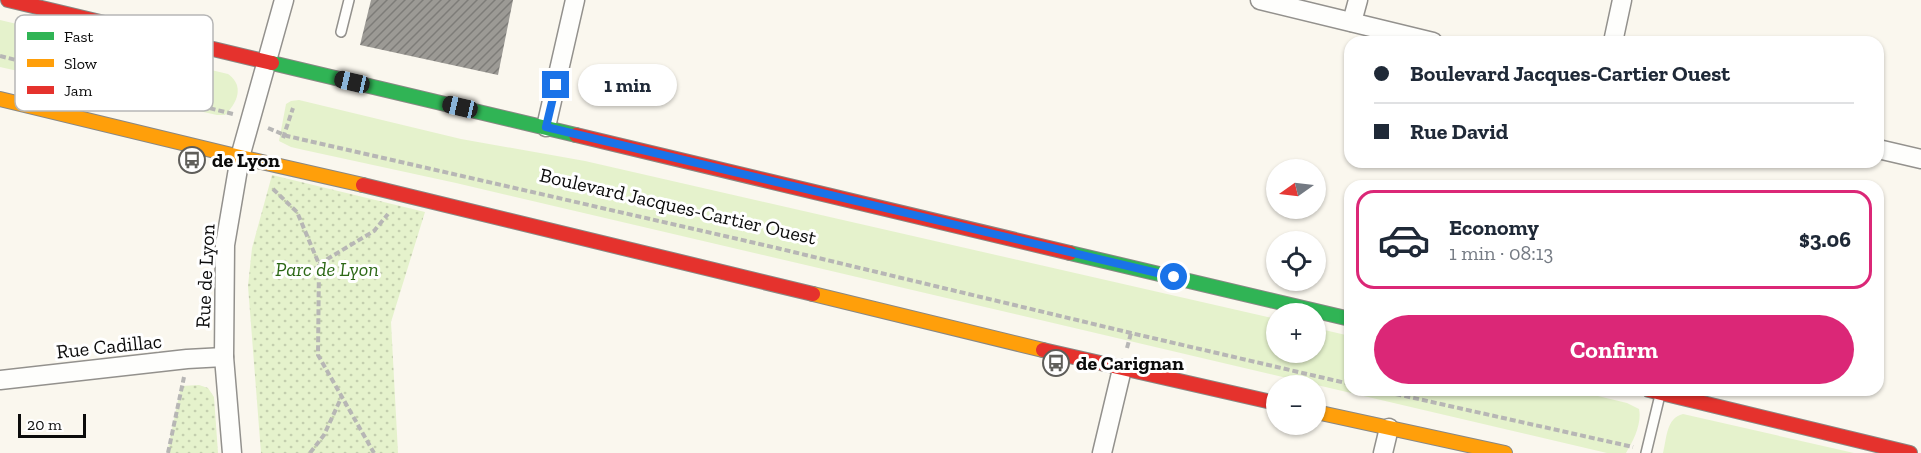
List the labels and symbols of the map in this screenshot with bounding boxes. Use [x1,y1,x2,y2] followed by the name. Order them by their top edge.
[15,15,213,111] legend
[64,27,93,46] text: Fast
[64,54,98,73] text: Slow
[577,64,676,106] callout: 1 min
[332,69,372,95] car
[542,71,569,98] route end
[64,81,93,100] text: Jam
[440,94,480,120] car
[177,145,207,175] bus stop icon: de Lyon
[212,148,280,172] place label: de Lyon
[1266,159,1326,219] north arrow
[537,162,819,250] street label: Boulevard Jacques-Cartier Ouest
[190,223,220,329] street label: Rue de Lyon
[275,257,379,281] park label: Parc de Lyon
[1160,263,1187,290] route start
[55,329,163,363] street label: Rue Cadillac
[1041,348,1071,378] bus stop icon: de Carignan
[1076,351,1184,375] place label: de Carignan
[18,411,86,438] scale bar

